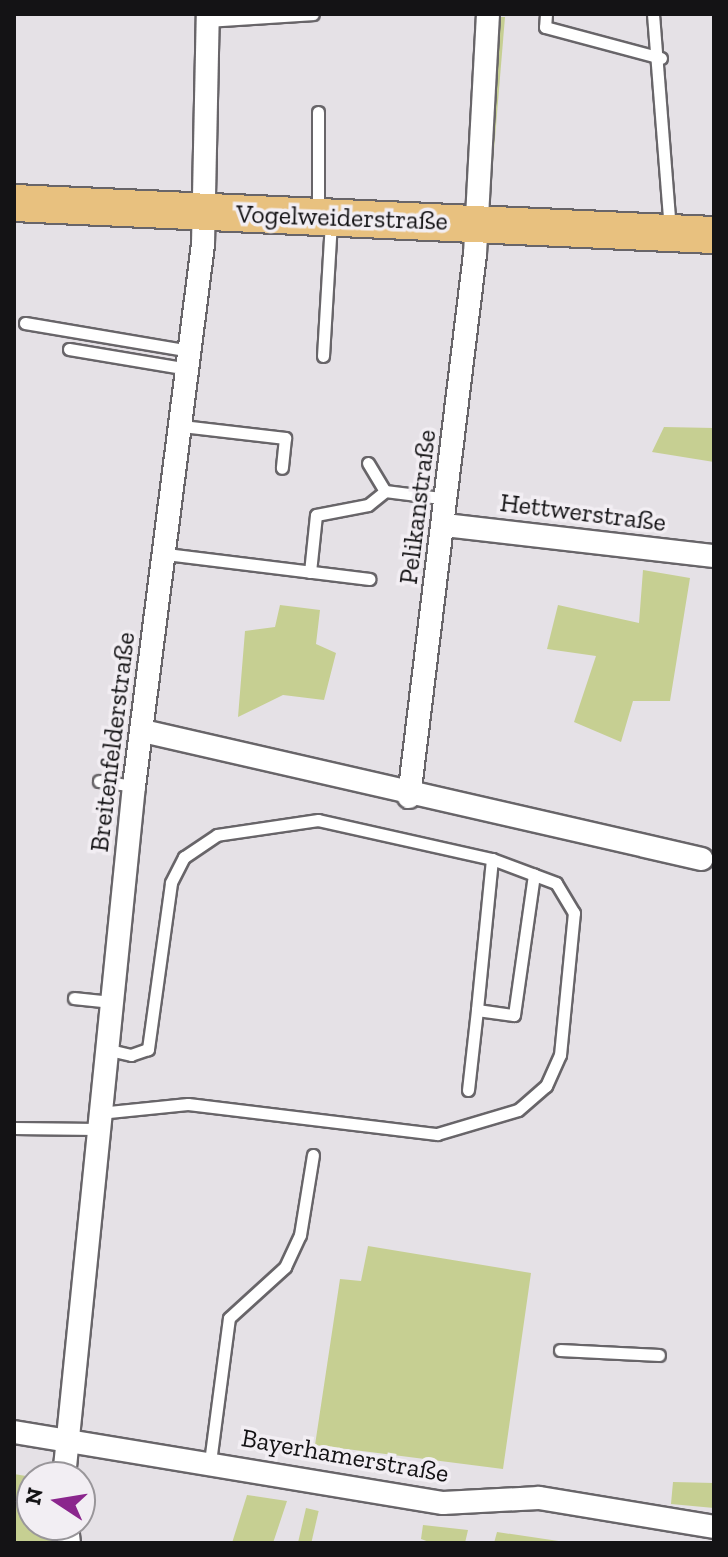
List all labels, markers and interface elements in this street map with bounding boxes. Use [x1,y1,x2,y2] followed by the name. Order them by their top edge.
[236,199,448,237] street label: Vogelweiderstraße
[393,428,443,586] street label: Pelikanstraße
[498,487,668,539] street label: Hettwerstraße
[84,630,142,854] street label: Breitenfelderstraße
[239,1422,451,1490] street label: Bayerhamerstraße
[16,1461,96,1541] north arrow
[19,1485,49,1507] text: N

